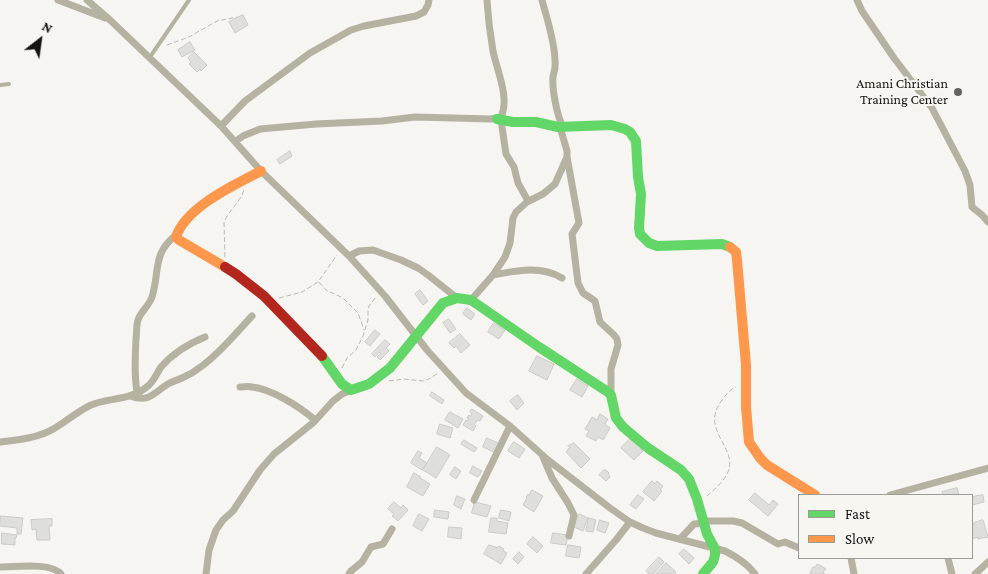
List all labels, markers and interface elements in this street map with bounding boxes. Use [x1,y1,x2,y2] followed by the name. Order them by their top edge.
[15,15,65,65] north arrow
[39,18,56,36] text: N
[856,76,948,108] place label: Amani Christian Training Center
[952,86,964,98] marker: Amani Christian Training Center
[798,494,973,559] legend
[845,506,870,522] text: Fast
[845,531,874,547] text: Slow

